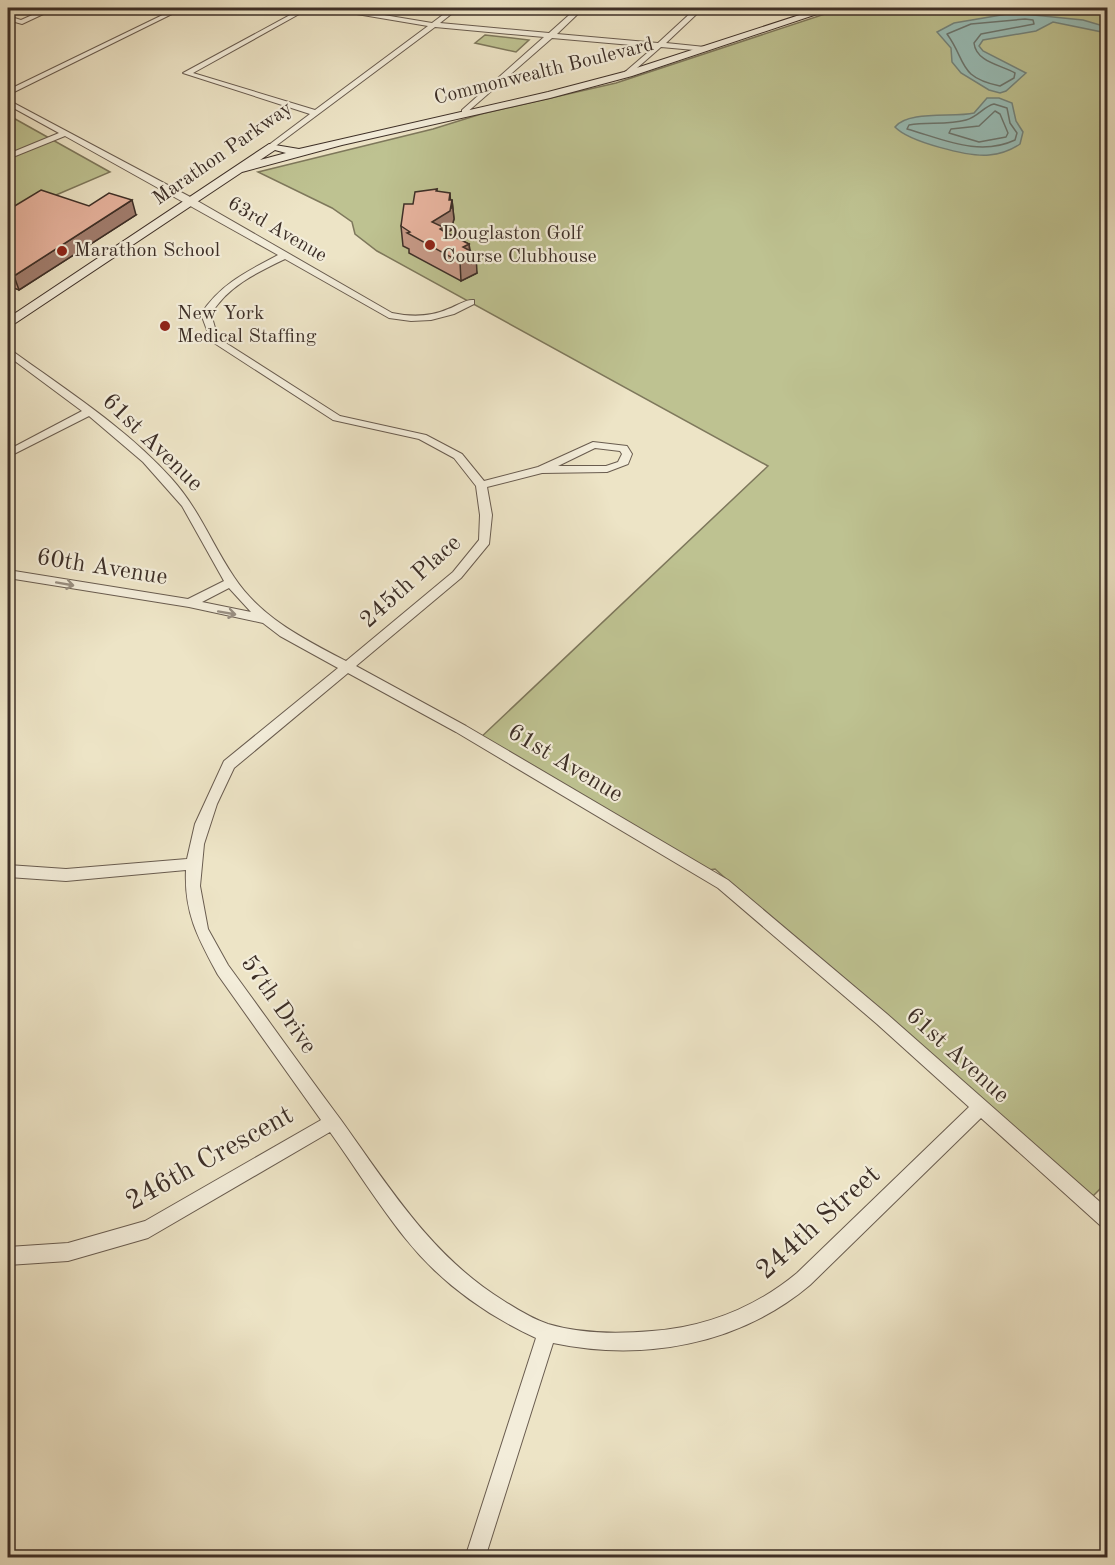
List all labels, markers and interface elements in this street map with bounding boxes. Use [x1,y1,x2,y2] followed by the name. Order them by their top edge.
[432,35,656,109] street label: Commonwealth Boulevard
[150,98,297,210] street label: Marathon Parkway
[224,194,330,266] street label: 63rd Avenue
[442,224,597,267] place label: Douglaston Golf Course Clubhouse
[423,238,437,252] marker: Douglaston Golf Course Clubhouse
[74,241,220,261] place label: Marathon School
[55,244,69,258] marker: Marathon School
[177,304,317,347] place label: New York Medical Staffing
[158,319,172,333] marker: New York Medical Staffing
[97,389,207,497] street label: 61st Avenue
[356,531,466,633] street label: 245th Place
[35,546,169,590] street label: 60th Avenue
[55,579,74,590] one-way arrow
[217,607,237,618] one-way arrow
[503,720,627,808] street label: 61st Avenue
[236,952,320,1058] street label: 57th Drive
[901,1004,1013,1108] street label: 61st Avenue
[121,1101,299,1217] street label: 246th Crescent
[752,1160,886,1286] street label: 244th Street

